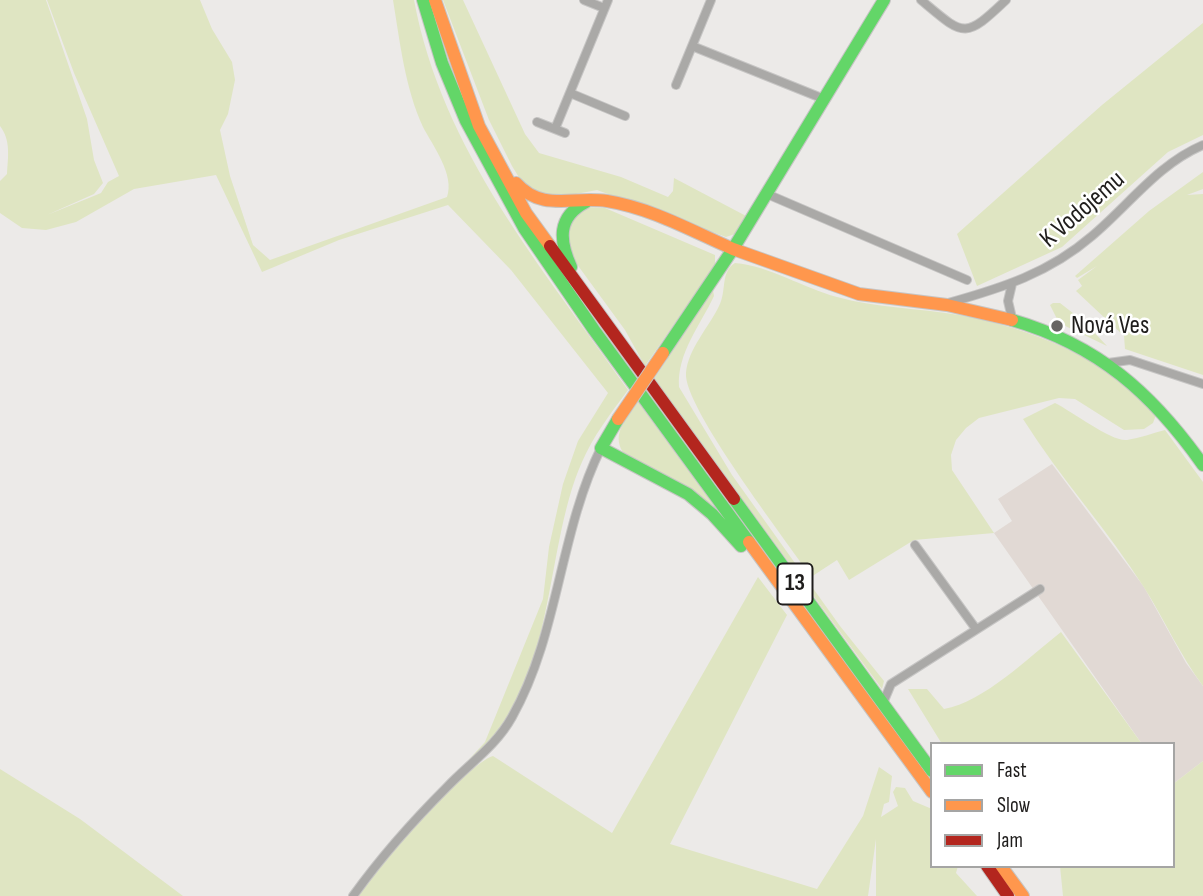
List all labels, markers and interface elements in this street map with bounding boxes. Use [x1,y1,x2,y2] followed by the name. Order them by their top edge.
[1034,165,1132,255] street label: K Vodojemu
[1071,310,1149,342] place label: Nová Ves
[1049,318,1065,334] marker: Nová Ves
[778,564,812,604] road number: 13
[930,742,1175,868] legend
[997,758,1027,783] text: Fast
[997,793,1030,818] text: Slow
[997,828,1023,853] text: Jam

